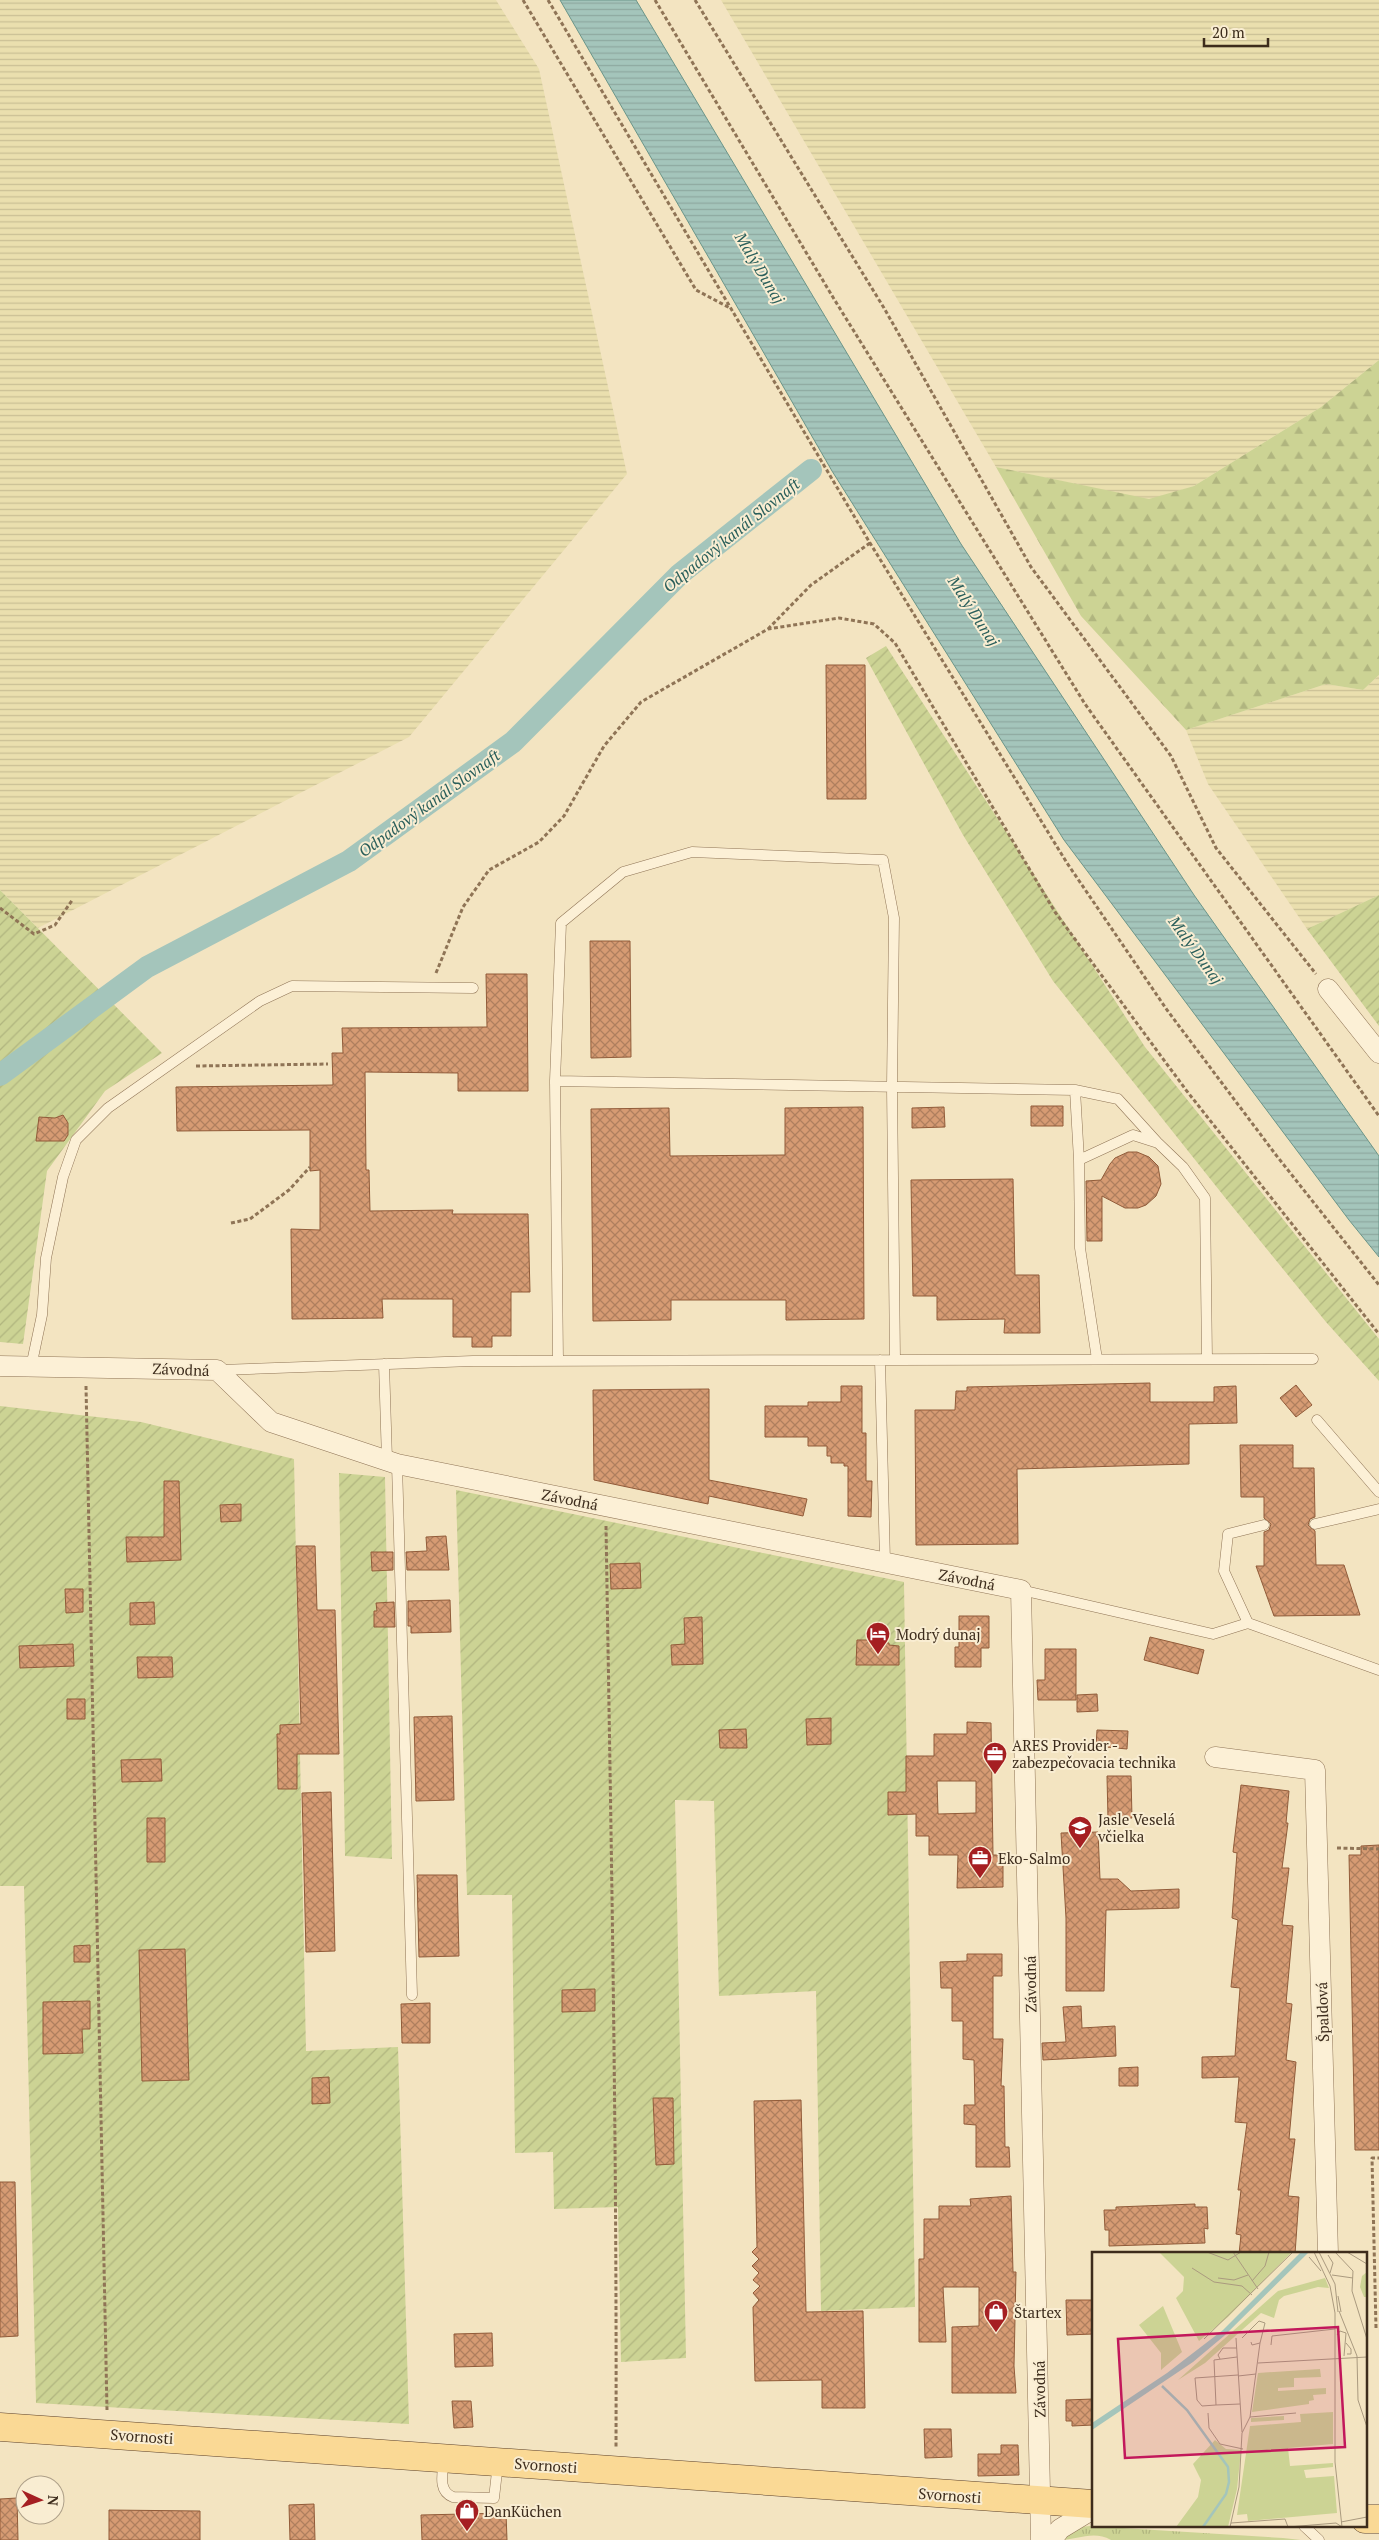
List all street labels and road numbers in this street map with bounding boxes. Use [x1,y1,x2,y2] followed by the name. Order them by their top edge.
[152,1358,210,1380] street label: Závodná
[540,1484,600,1514] street label: Závodná
[937,1564,997,1594] street label: Závodná
[1019,1955,1040,2013] street label: Závodná
[1311,1981,1333,2042] street label: Špaldová
[1028,2360,1049,2418] street label: Závodná
[110,2424,174,2448] street label: Svornosti
[514,2453,578,2477] street label: Svornosti
[918,2483,982,2507] street label: Svornosti

